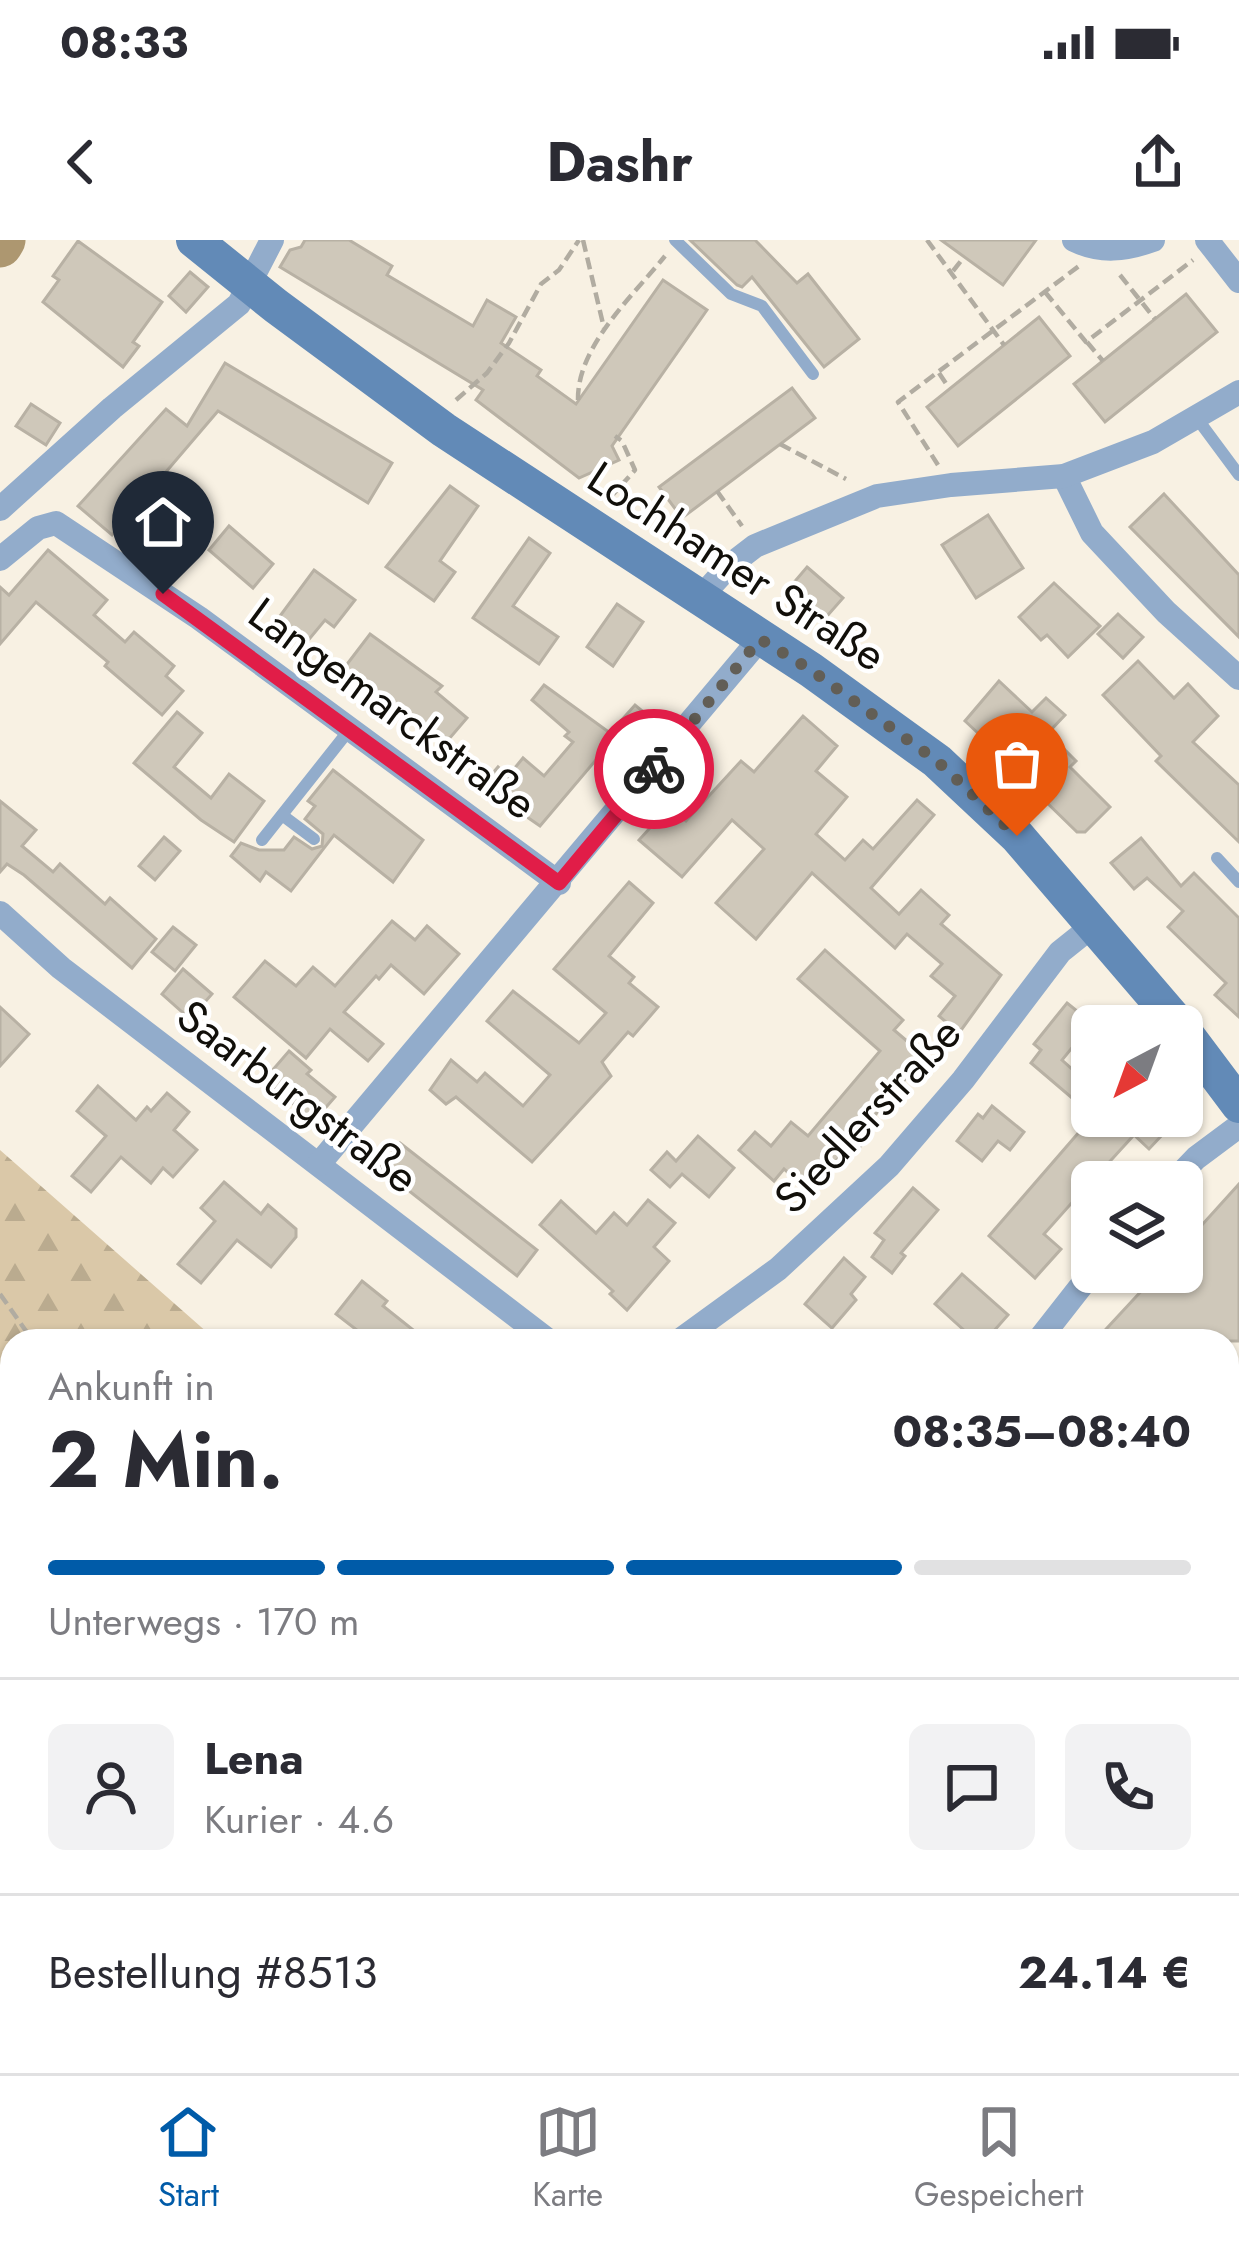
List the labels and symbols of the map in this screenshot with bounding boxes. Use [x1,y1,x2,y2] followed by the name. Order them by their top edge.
[575,446,899,687] street label: Lochhamer Straße
[112,471,214,594] pin
[235,582,550,835] street label: Langemarckstraße
[594,709,714,829] courier
[966,713,1068,836] pin
[163,984,432,1209] street label: Saarburgstraße
[759,1002,976,1228] street label: Siedlerstraße
[1071,1005,1203,1137] north arrow

